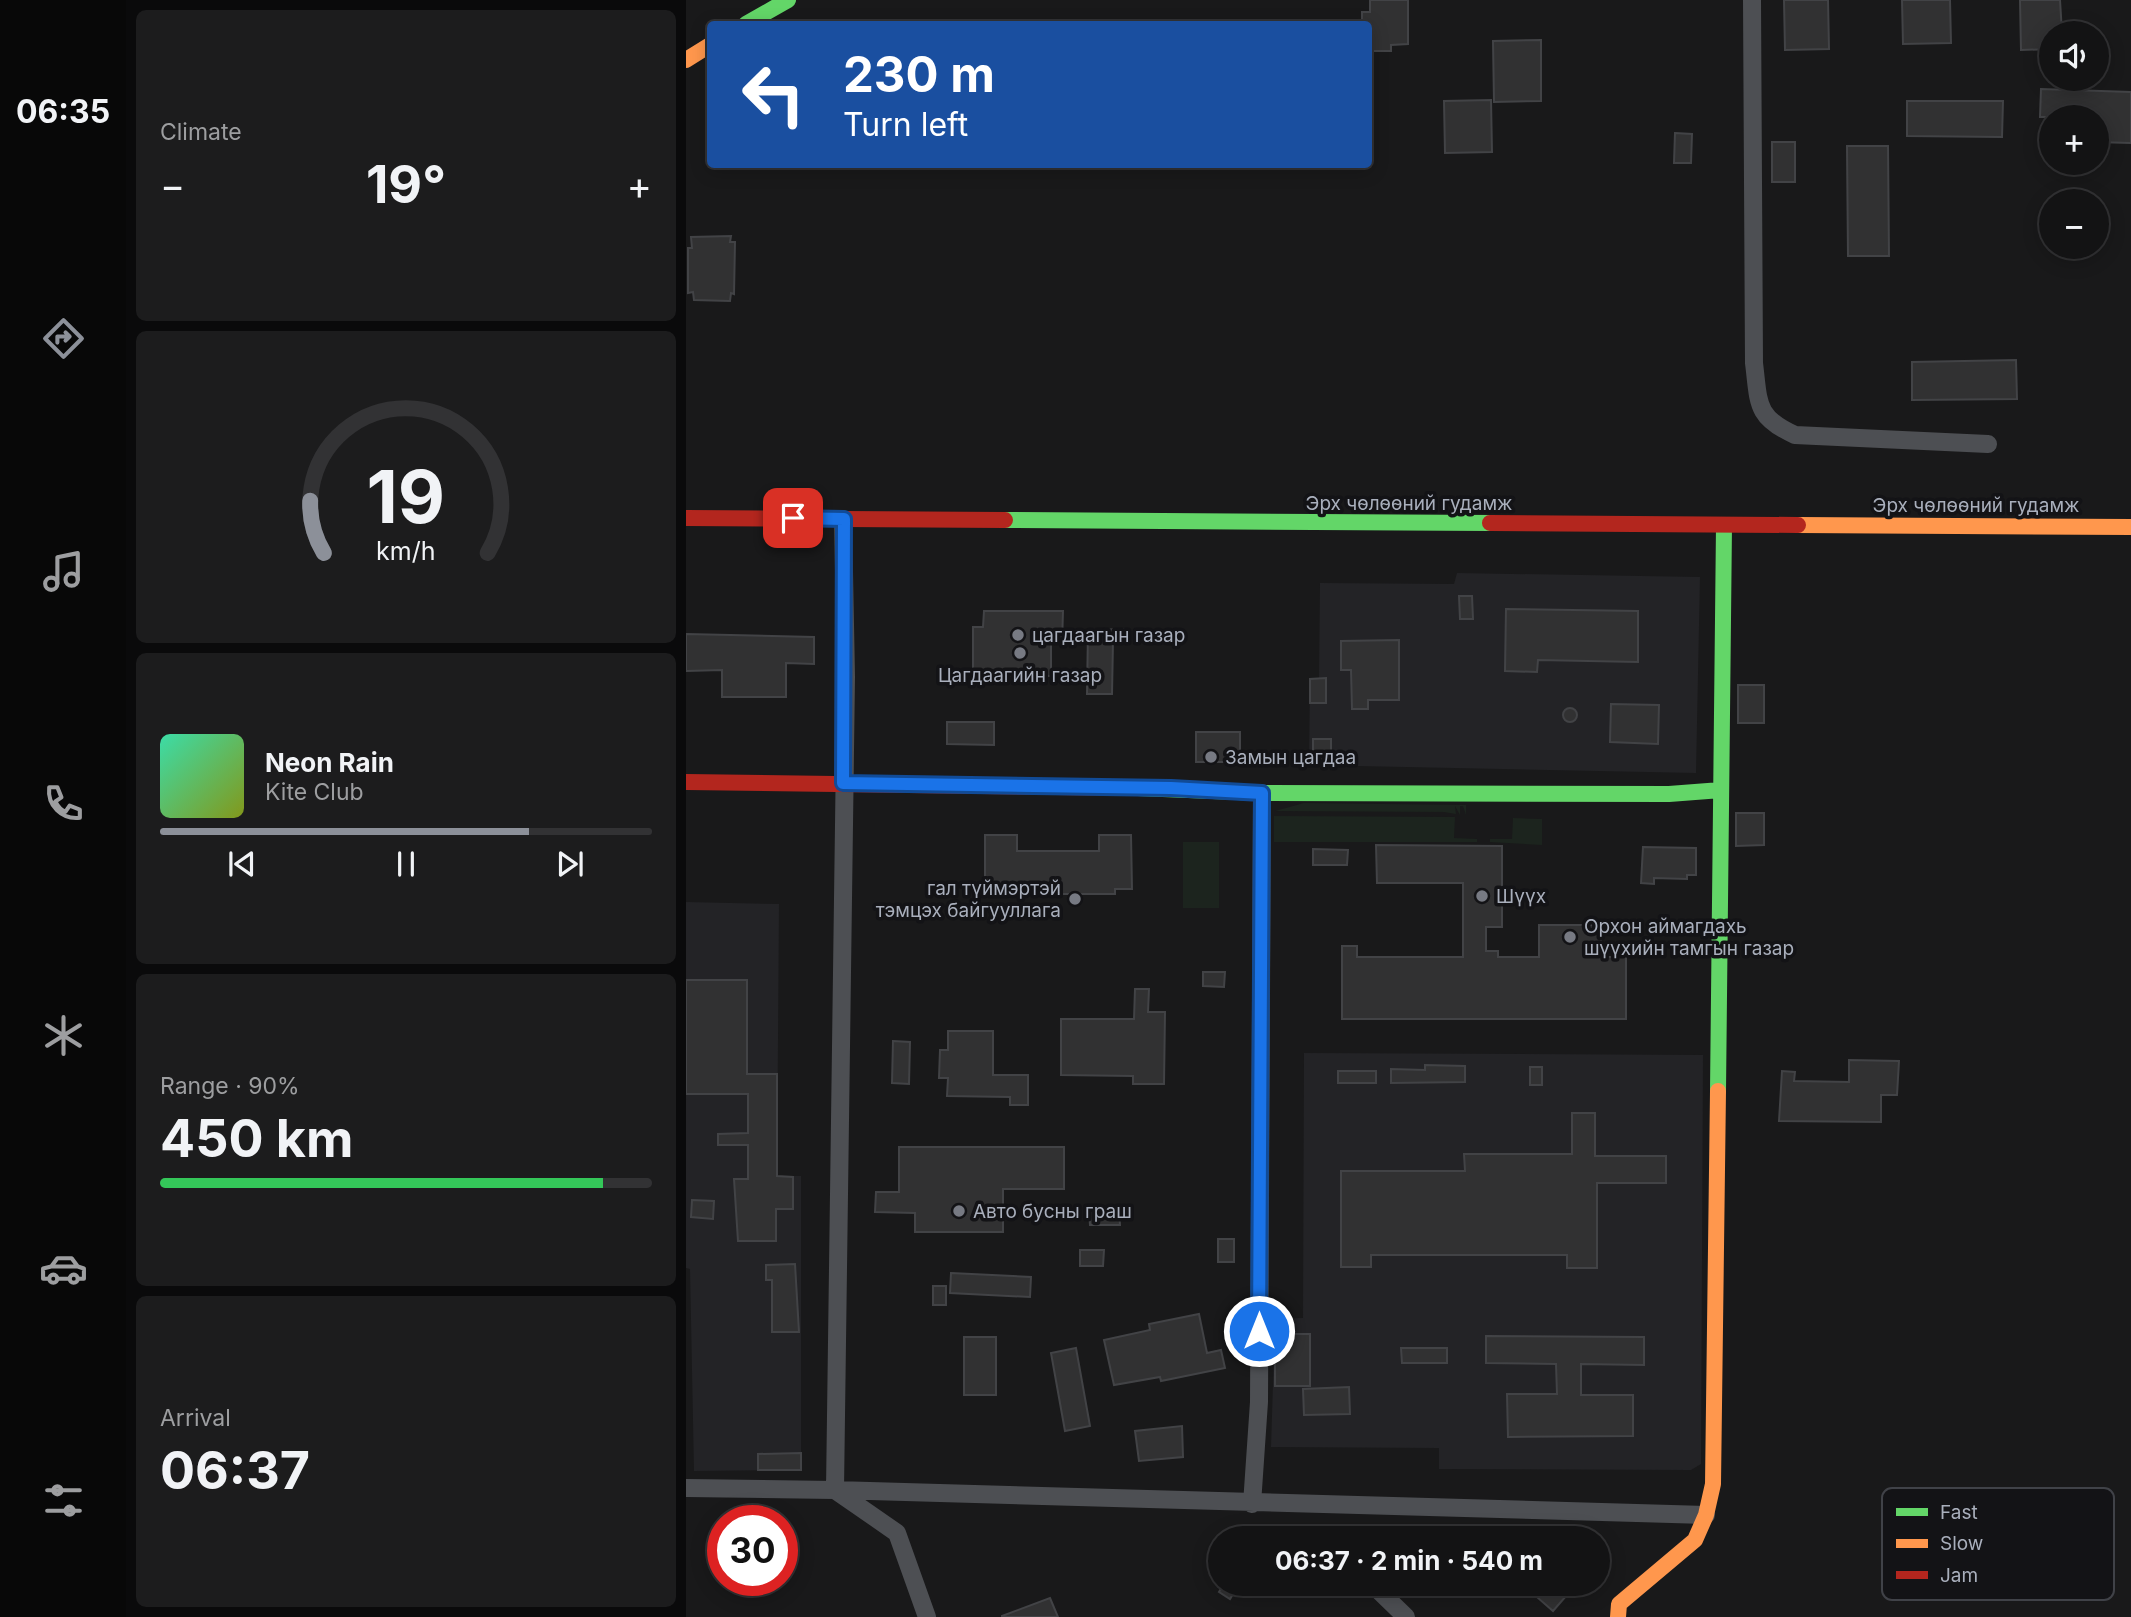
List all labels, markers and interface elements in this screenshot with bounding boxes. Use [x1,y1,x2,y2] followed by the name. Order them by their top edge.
[2039,21,2109,259] map controls
[2039,21,2109,91] button: sound
[843,45,995,104] text: 230 m
[728,49,819,140] icon: left
[16,92,110,131] text: 06:35
[843,105,968,144] text: Turn left
[2039,105,2109,175] button: +
[160,118,242,146] text: Climate
[366,153,446,216] text: 19°
[160,162,185,208] text: −
[627,162,652,208] text: +
[2039,189,2109,259] button: −
[39,314,88,363] icon: directions
[367,453,445,542] text: 19
[763,488,823,548] pin
[1306,492,1512,515] street label: Эрх чөлөөний гудамж
[1873,494,2079,517] street label: Эрх чөлөөний гудамж
[774,499,812,537] icon: arrive
[376,536,436,566] text: km/h
[39,547,88,596] icon: music
[1032,624,1185,647] place label: цагдаагын газар
[1010,627,1026,643] marker: цагдаагын газар
[1012,645,1028,661] marker: Цагдаагийн газар
[938,664,1102,687] place label: Цагдаагийн газар
[1225,746,1356,769] place label: Замын цагдаа
[265,747,394,778] text: Neon Rain
[1203,749,1219,765] marker: Замын цагдаа
[265,778,364,806] text: Kite Club
[39,779,88,828] icon: phone
[223,845,261,883] icon: previous
[387,845,425,883] icon: pause
[551,845,589,883] icon: next
[876,877,1061,922] place label: гал түймэртэй тэмцэх байгууллага
[1496,885,1546,908] place label: Шүүх
[1474,888,1490,904] marker: Шүүх
[1067,891,1083,907] marker: гал түймэртэй тэмцэх байгууллага
[1584,915,1794,960] place label: Орхон аймагдахь шүүхийн тамгын газар
[1562,929,1578,945] marker: Орхон аймагдахь шүүхийн тамгын газар
[39,1011,88,1060] icon: climate
[160,1072,300,1100] text: Range · 90%
[160,1107,353,1170] text: 450 km
[973,1200,1132,1223] place label: Авто бусны граш
[951,1203,967,1219] marker: Авто бусны граш
[39,1244,88,1293] icon: car
[1222,1294,1296,1368] position arrow
[160,1404,231,1432] text: Arrival
[160,1439,310,1502] text: 06:37
[39,1476,88,1525] icon: filters
[1882,1488,2114,1600] legend
[1940,1501,1978,1524] text: Fast
[707,1505,798,1596] speed limit sign: 30
[1940,1532,1983,1555] text: Slow
[1275,1545,1543,1576] text: 06:37 · 2 min · 540 m
[1940,1564,1978,1587] text: Jam

